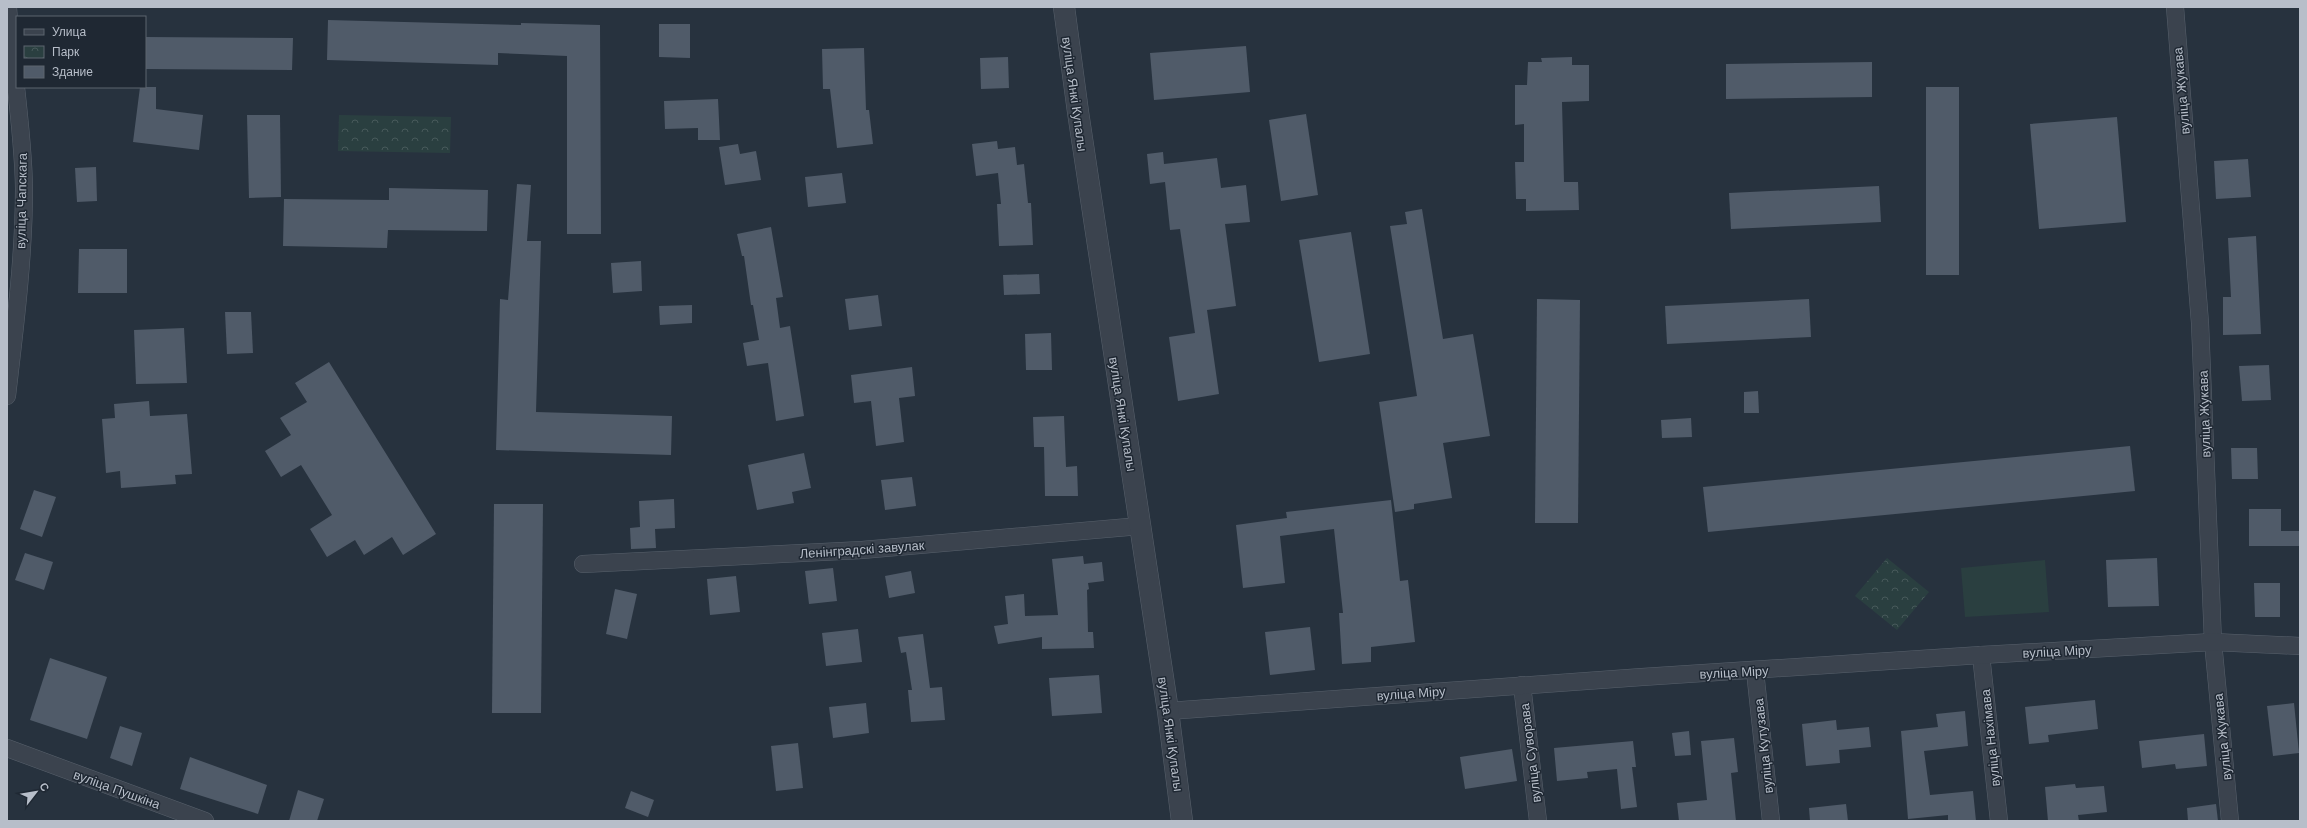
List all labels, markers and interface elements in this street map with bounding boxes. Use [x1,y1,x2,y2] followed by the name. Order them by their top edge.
[16,16,146,88] legend
[52,25,86,39] text: Улица
[1059,36,1090,152] street label: вуліца Янкі Купалы
[52,45,80,59] text: Парк
[2170,46,2193,135] street label: вуліца Жукава
[52,65,93,79] text: Здание
[13,152,30,249] street label: вуліца Чапскага
[1106,356,1139,472] street label: вуліца Янкі Купалы
[2195,369,2214,458] street label: вуліца Жукава
[799,538,925,561] street label: Ленінградскі завулак
[2022,642,2092,661] street label: вуліца Міру
[1699,663,1769,682] street label: вуліца Міру
[1155,676,1186,792] street label: вуліца Янкі Купалы
[1376,684,1446,703] street label: вуліца Міру
[1978,688,2003,787] street label: вуліца Нахімава
[2210,692,2235,781] street label: вуліца Жукава
[1751,697,1776,794] street label: вуліца Кутузава
[1517,702,1544,803] street label: вуліца Суворава
[72,767,163,812] street label: вуліца Пушкіна
[16,772,56,812] north arrow
[37,780,52,793] text: С

